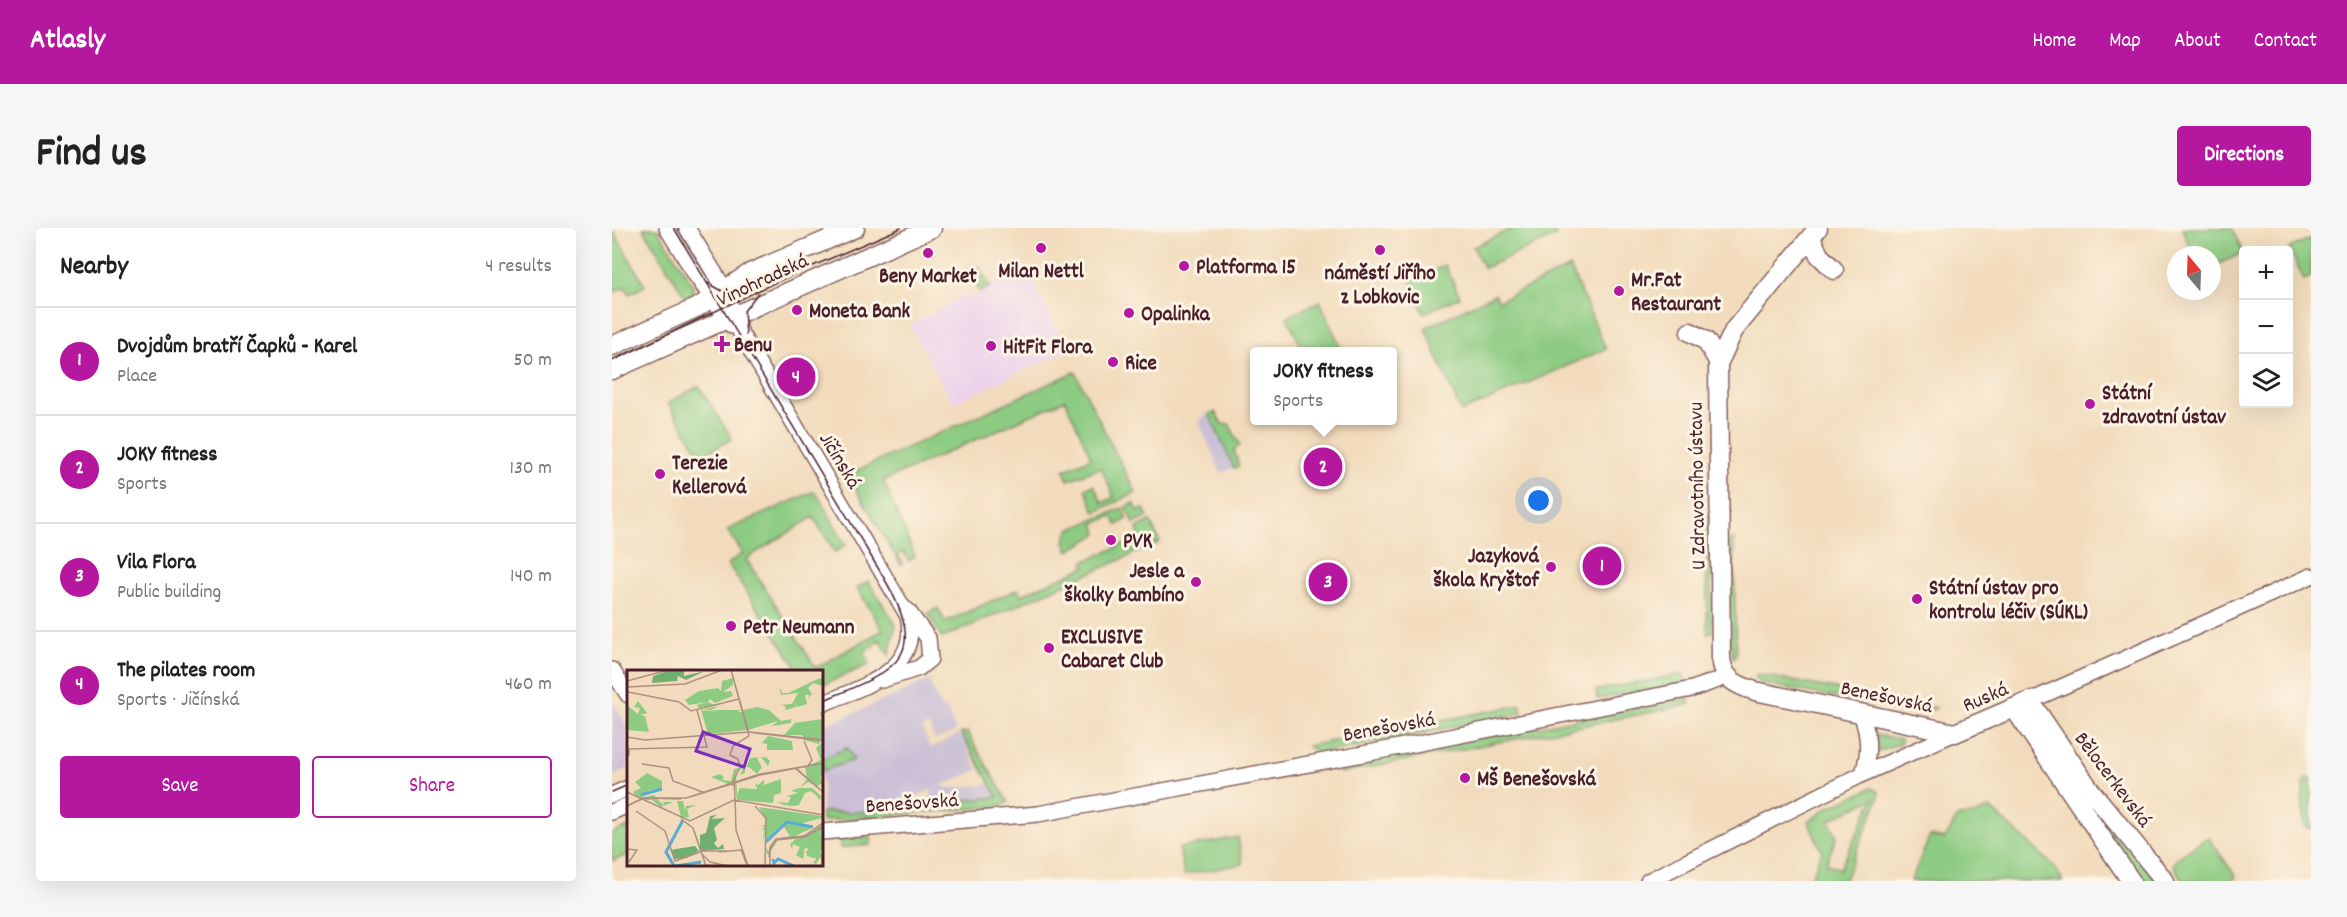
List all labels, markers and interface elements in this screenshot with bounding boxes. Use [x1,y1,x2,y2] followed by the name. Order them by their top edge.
[30,22,105,62] text: Atlasly
[2032,27,2076,57] text: Home
[2109,27,2141,57] text: Map
[2174,27,2221,57] text: About
[2254,27,2317,57] text: Contact
[36,126,147,186] text: Find us
[2177,126,2311,186] button: Directions
[1034,241,1048,255] marker: Milan Nettl
[1373,243,1387,257] marker: náměstí Jiřího z Lobkovic
[921,246,935,260] marker: Beny Market
[2167,246,2221,300] north arrow
[2239,246,2293,408] map controls
[2239,246,2293,300] button: +
[713,247,814,316] street label: Vinohradská
[60,249,128,286] text: Nearby
[485,253,552,281] text: 4 results
[1196,254,1296,284] place label: Platforma 15
[998,258,1085,288] place label: Milan Nettl
[1177,259,1191,273] marker: Platforma 15
[1325,260,1435,314] place label: náměstí Jiřího z Lobkovic
[879,263,977,293] place label: Beny Market
[1631,267,1721,321] place label: Mr.Fat Restaurant
[1612,284,1626,298] marker: Mr.Fat Restaurant
[809,298,911,328] place label: Moneta Bank
[2239,300,2293,354] button: −
[1141,301,1211,331] place label: Opalinka
[790,303,804,317] marker: Moneta Bank
[1122,306,1136,320] marker: Opalinka
[117,332,357,363] text: Dvojdům bratří Čapků - Karel
[734,332,772,362] place label: Benu
[1003,334,1094,364] place label: HitFit Flora
[715,337,729,351] marker: Benu
[984,339,998,353] marker: HitFit Flora
[77,347,82,375] text: 1
[514,347,552,375] text: 50 m
[1250,347,1397,425] popup
[1125,350,1157,380] place label: Rice
[776,354,816,400] pin: 4
[2239,354,2293,408] button: layers
[1106,355,1120,369] marker: Rice
[1273,357,1374,388] text: JOKY fitness
[117,363,157,391] text: Place
[2102,380,2226,434] place label: Státní zdravotní ústav
[1273,388,1323,416] text: Sports
[2083,397,2097,411] marker: Státní zdravotní ústav
[1683,402,1715,570] street label: U Zdravotního ústavu
[810,427,867,496] street label: Jičínská
[117,440,218,471] text: JOKY fitness
[1304,444,1342,490] pin: 2
[672,450,747,504] place label: Terezie Kellerová
[75,455,84,483] text: 2
[510,455,552,483] text: 130 m
[653,467,667,481] marker: Terezie Kellerová
[117,471,167,499] text: Sports
[1524,486,1553,515] your location
[1123,528,1153,558] place label: PVK
[1104,533,1118,547] marker: PVK
[1433,543,1541,597] place label: Jazyková škola Kryštof
[1582,544,1622,588] pin: 1
[117,548,196,579] text: Vila Flora
[1064,558,1185,612] place label: Jesle a školky Bambíno
[1308,560,1348,604] pin: 3
[1544,560,1558,574] marker: Jazyková škola Kryštof
[75,563,84,591] text: 3
[510,563,552,591] text: 140 m
[1189,575,1203,589] marker: Jesle a školky Bambíno
[1929,575,2088,629] place label: Státní ústav pro kontrolu léčiv (SÚKL)
[117,579,221,607] text: Public building
[1910,592,1924,606] marker: Státní ústav pro kontrolu léčiv (SÚKL)
[743,614,855,644] place label: Petr Neumann
[724,619,738,633] marker: Petr Neumann
[1061,624,1163,678] place label: EXCLUSIVE Cabaret Club
[1042,641,1056,655] marker: EXCLUSIVE Cabaret Club
[117,656,255,687] text: The pilates room
[627,670,824,866] inset map
[75,671,84,699] text: 4
[505,671,552,699] text: 460 m
[1838,675,1936,723] street label: Benešovská
[1959,676,2014,722] street label: Ruská
[117,687,239,715] text: Sports · Jičínská
[1341,706,1439,752] street label: Benešovská
[2066,727,2158,836] street label: Bělocerkevská
[60,756,300,818] button: Save
[312,756,552,818] button: Share
[1477,766,1597,796] place label: MŠ Benešovská
[1458,771,1472,785] marker: MŠ Benešovská
[865,787,960,823] street label: Benešovská

